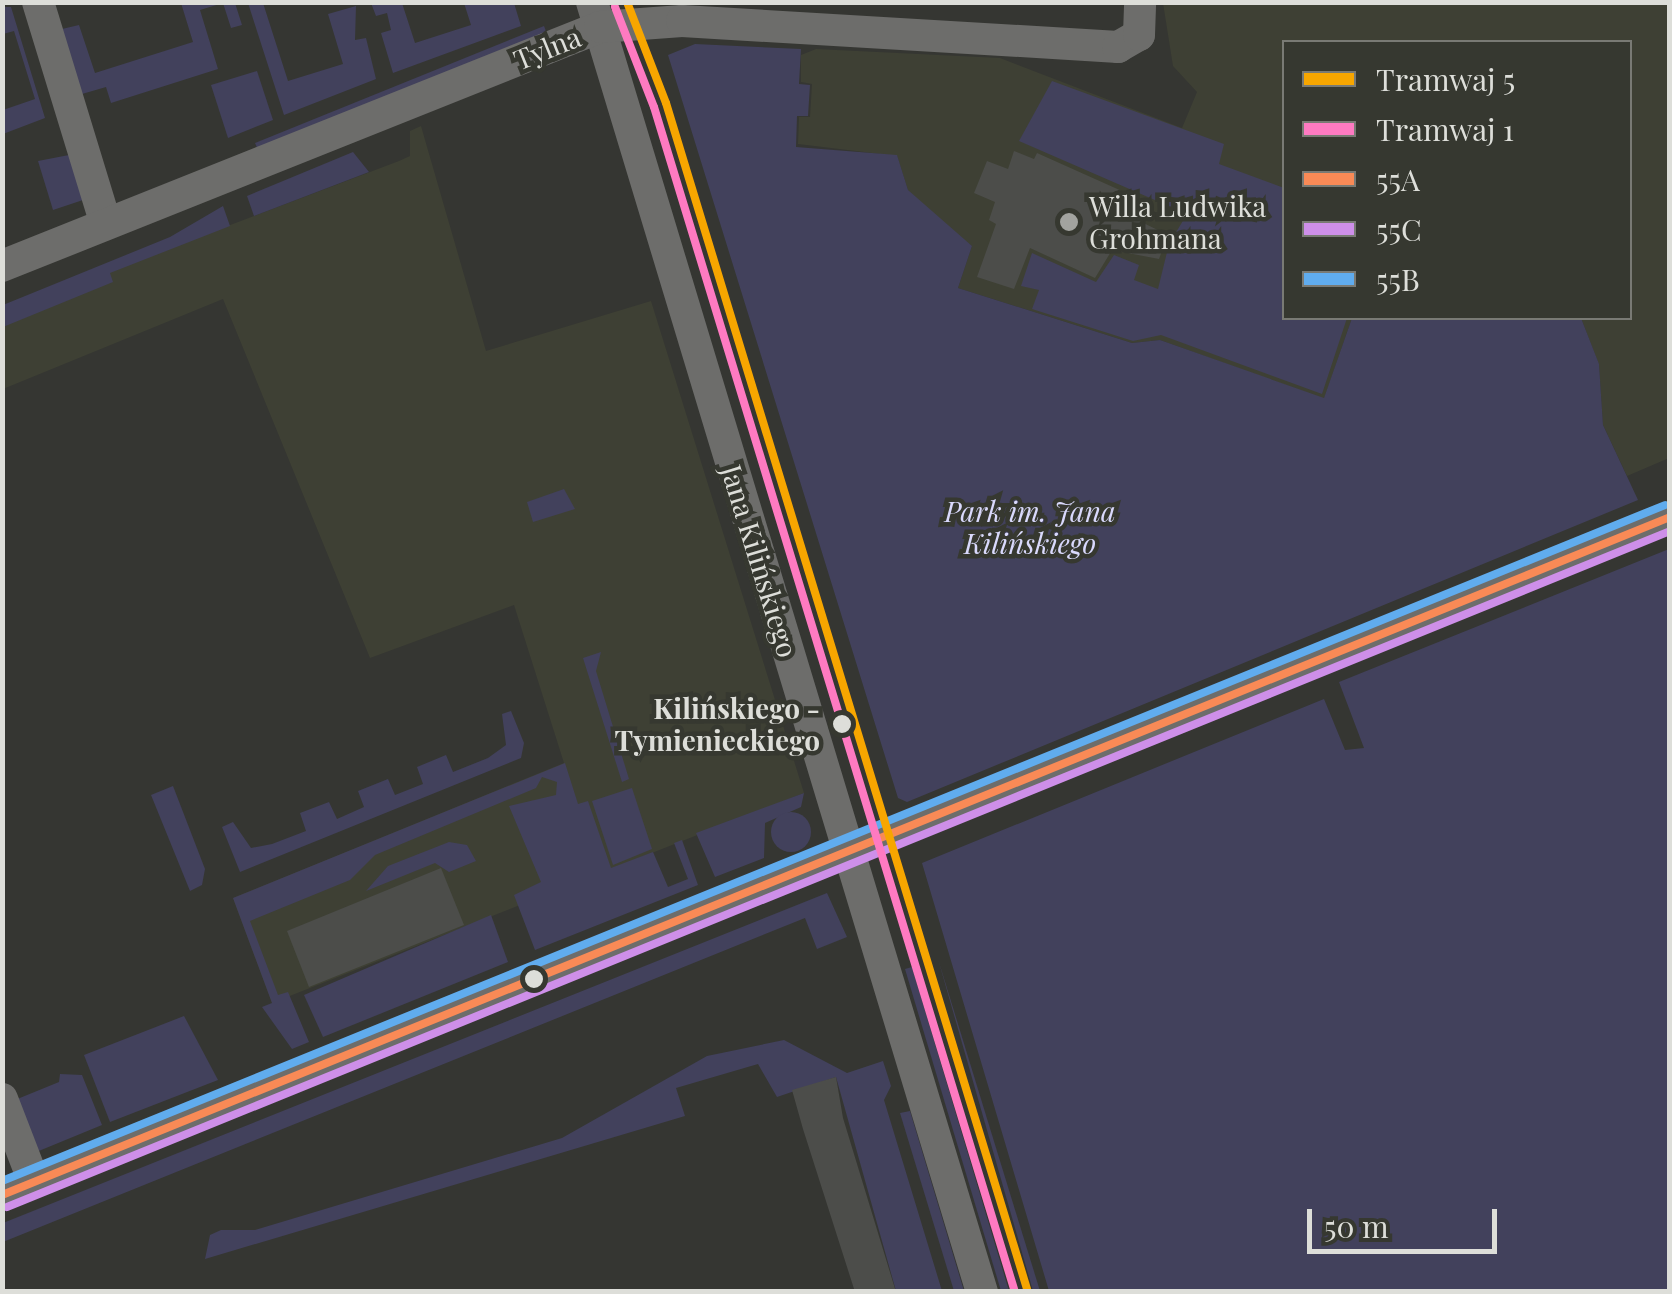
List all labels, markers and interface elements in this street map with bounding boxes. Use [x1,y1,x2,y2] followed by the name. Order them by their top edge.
[509,19,585,77] street label: Tylna
[1282,40,1632,320] legend
[1376,59,1515,99] text: Tramwaj 5
[1376,109,1514,149] text: Tramwaj 1
[1376,159,1420,199] text: 55A
[1089,189,1267,255] place label: Willa Ludwika Grohmana
[1376,209,1422,249] text: 55C
[1058,211,1080,233] marker: Willa Ludwika Grohmana
[1376,259,1420,299] text: 55B
[715,461,805,661] street label: Jana Kilińskiego
[944,494,1116,560] park label: Park im. Jana Kilińskiego
[614,691,820,757] place label: Kilińskiego - Tymienieckiego
[829,711,855,737] marker: Kilińskiego - Tymienieckiego
[524,969,544,989] unlabelled marker
[1312,1189,1502,1251] scale bar
[1324,1206,1389,1246] text: 50 m

